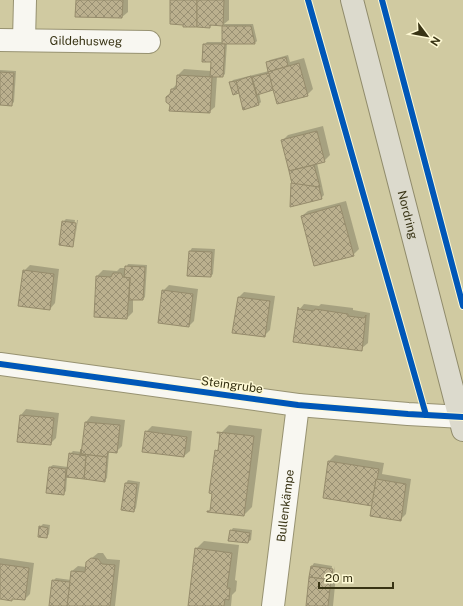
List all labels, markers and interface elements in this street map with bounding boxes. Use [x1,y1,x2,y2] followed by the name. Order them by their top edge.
[407,16,447,56] north arrow
[50,34,122,49] street label: Gildehusweg
[428,34,443,48] text: N
[394,189,420,241] street label: Nordring
[200,374,264,396] street label: Steingrube
[274,468,297,543] street label: Bullenkämpe
[319,564,393,590] scale bar
[325,571,353,585] text: 20 m

